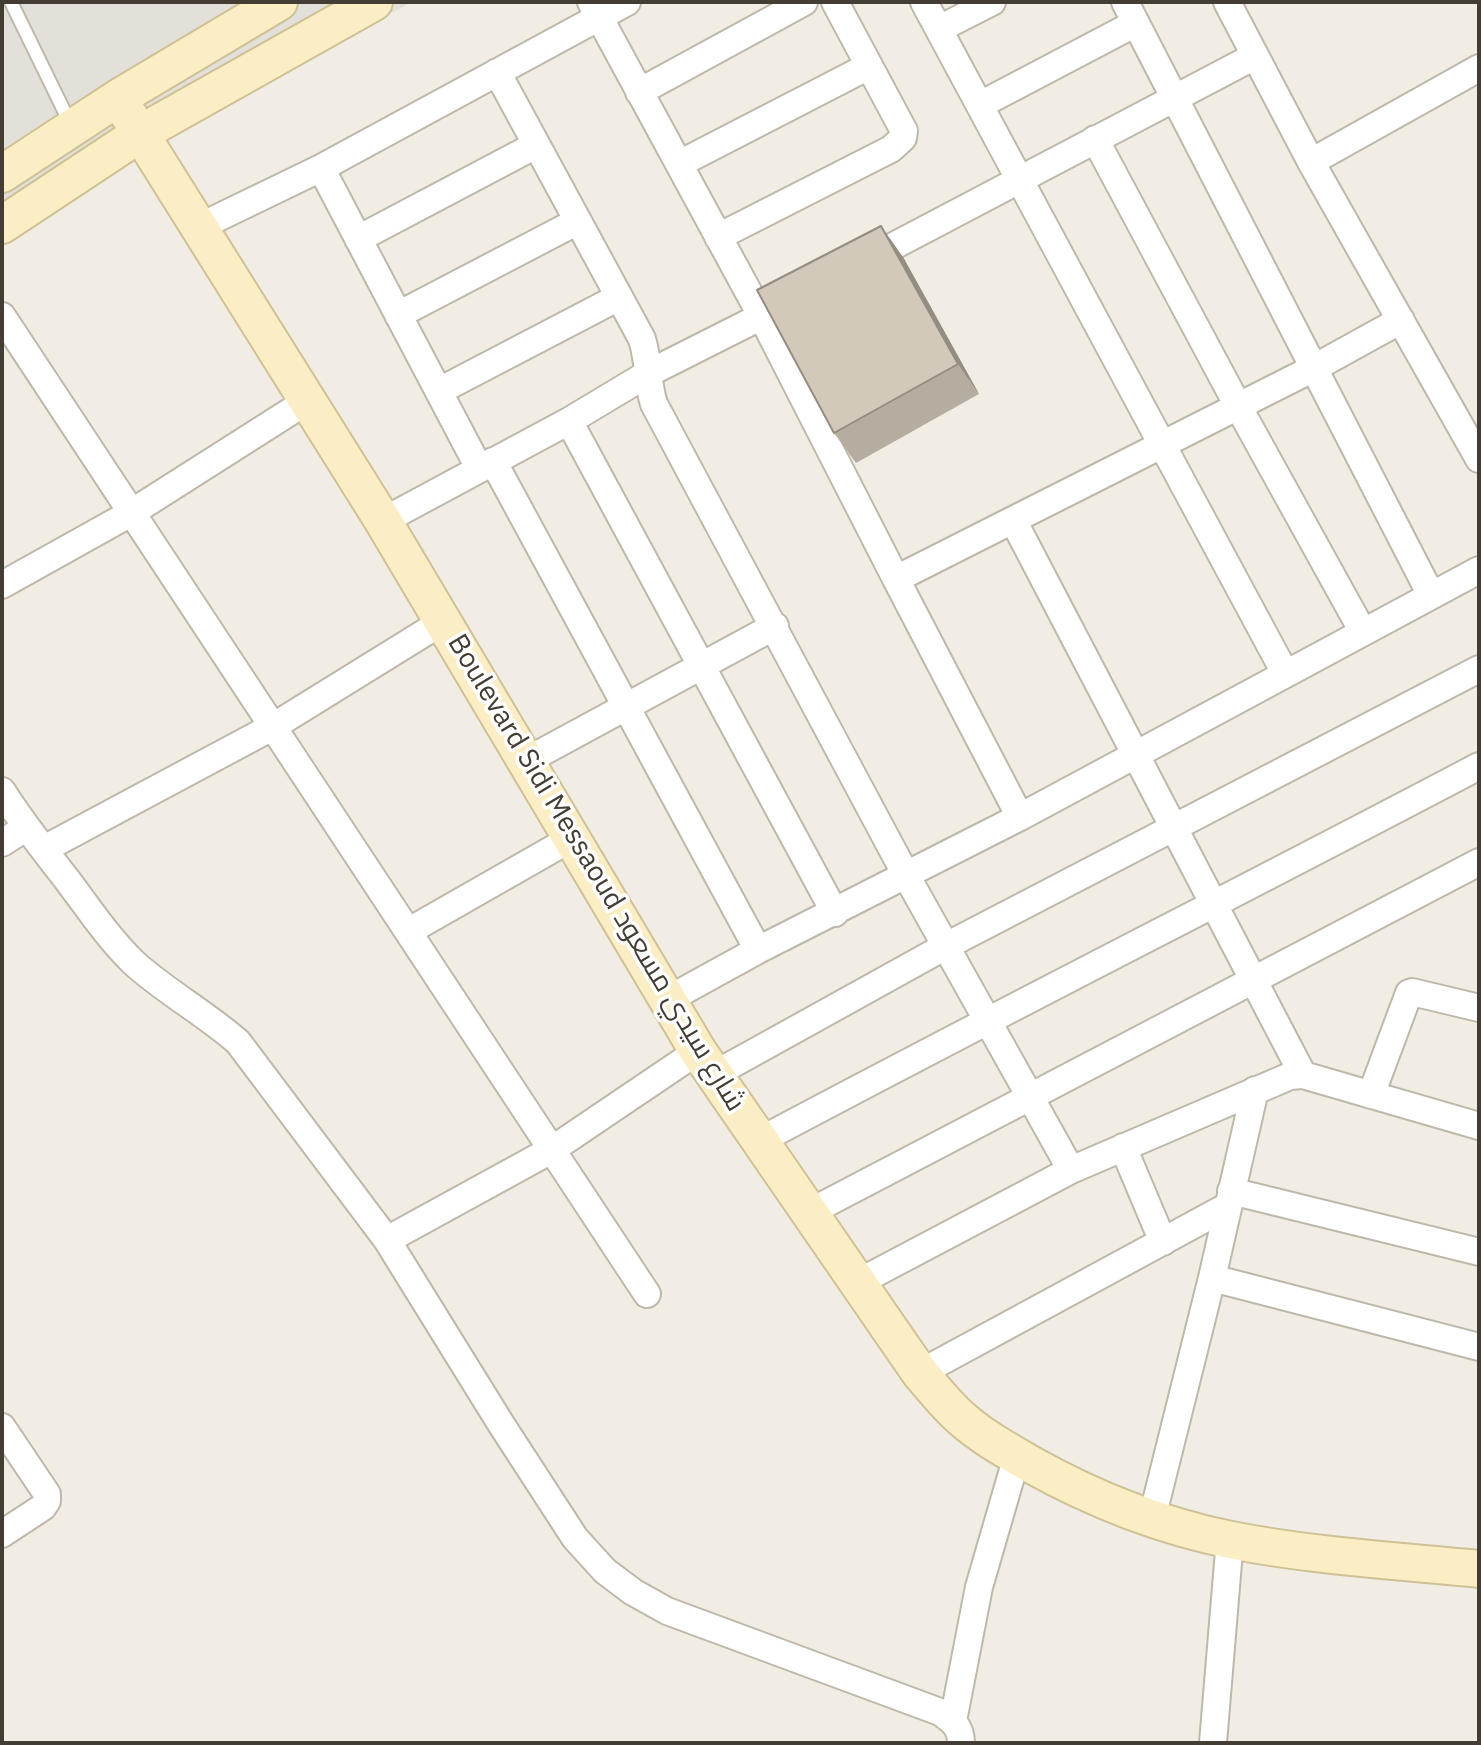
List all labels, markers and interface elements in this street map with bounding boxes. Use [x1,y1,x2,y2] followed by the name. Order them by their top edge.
[440,629,752,1117] street label: Boulevard Sidi Messaoud شارع سيدي مسعود

